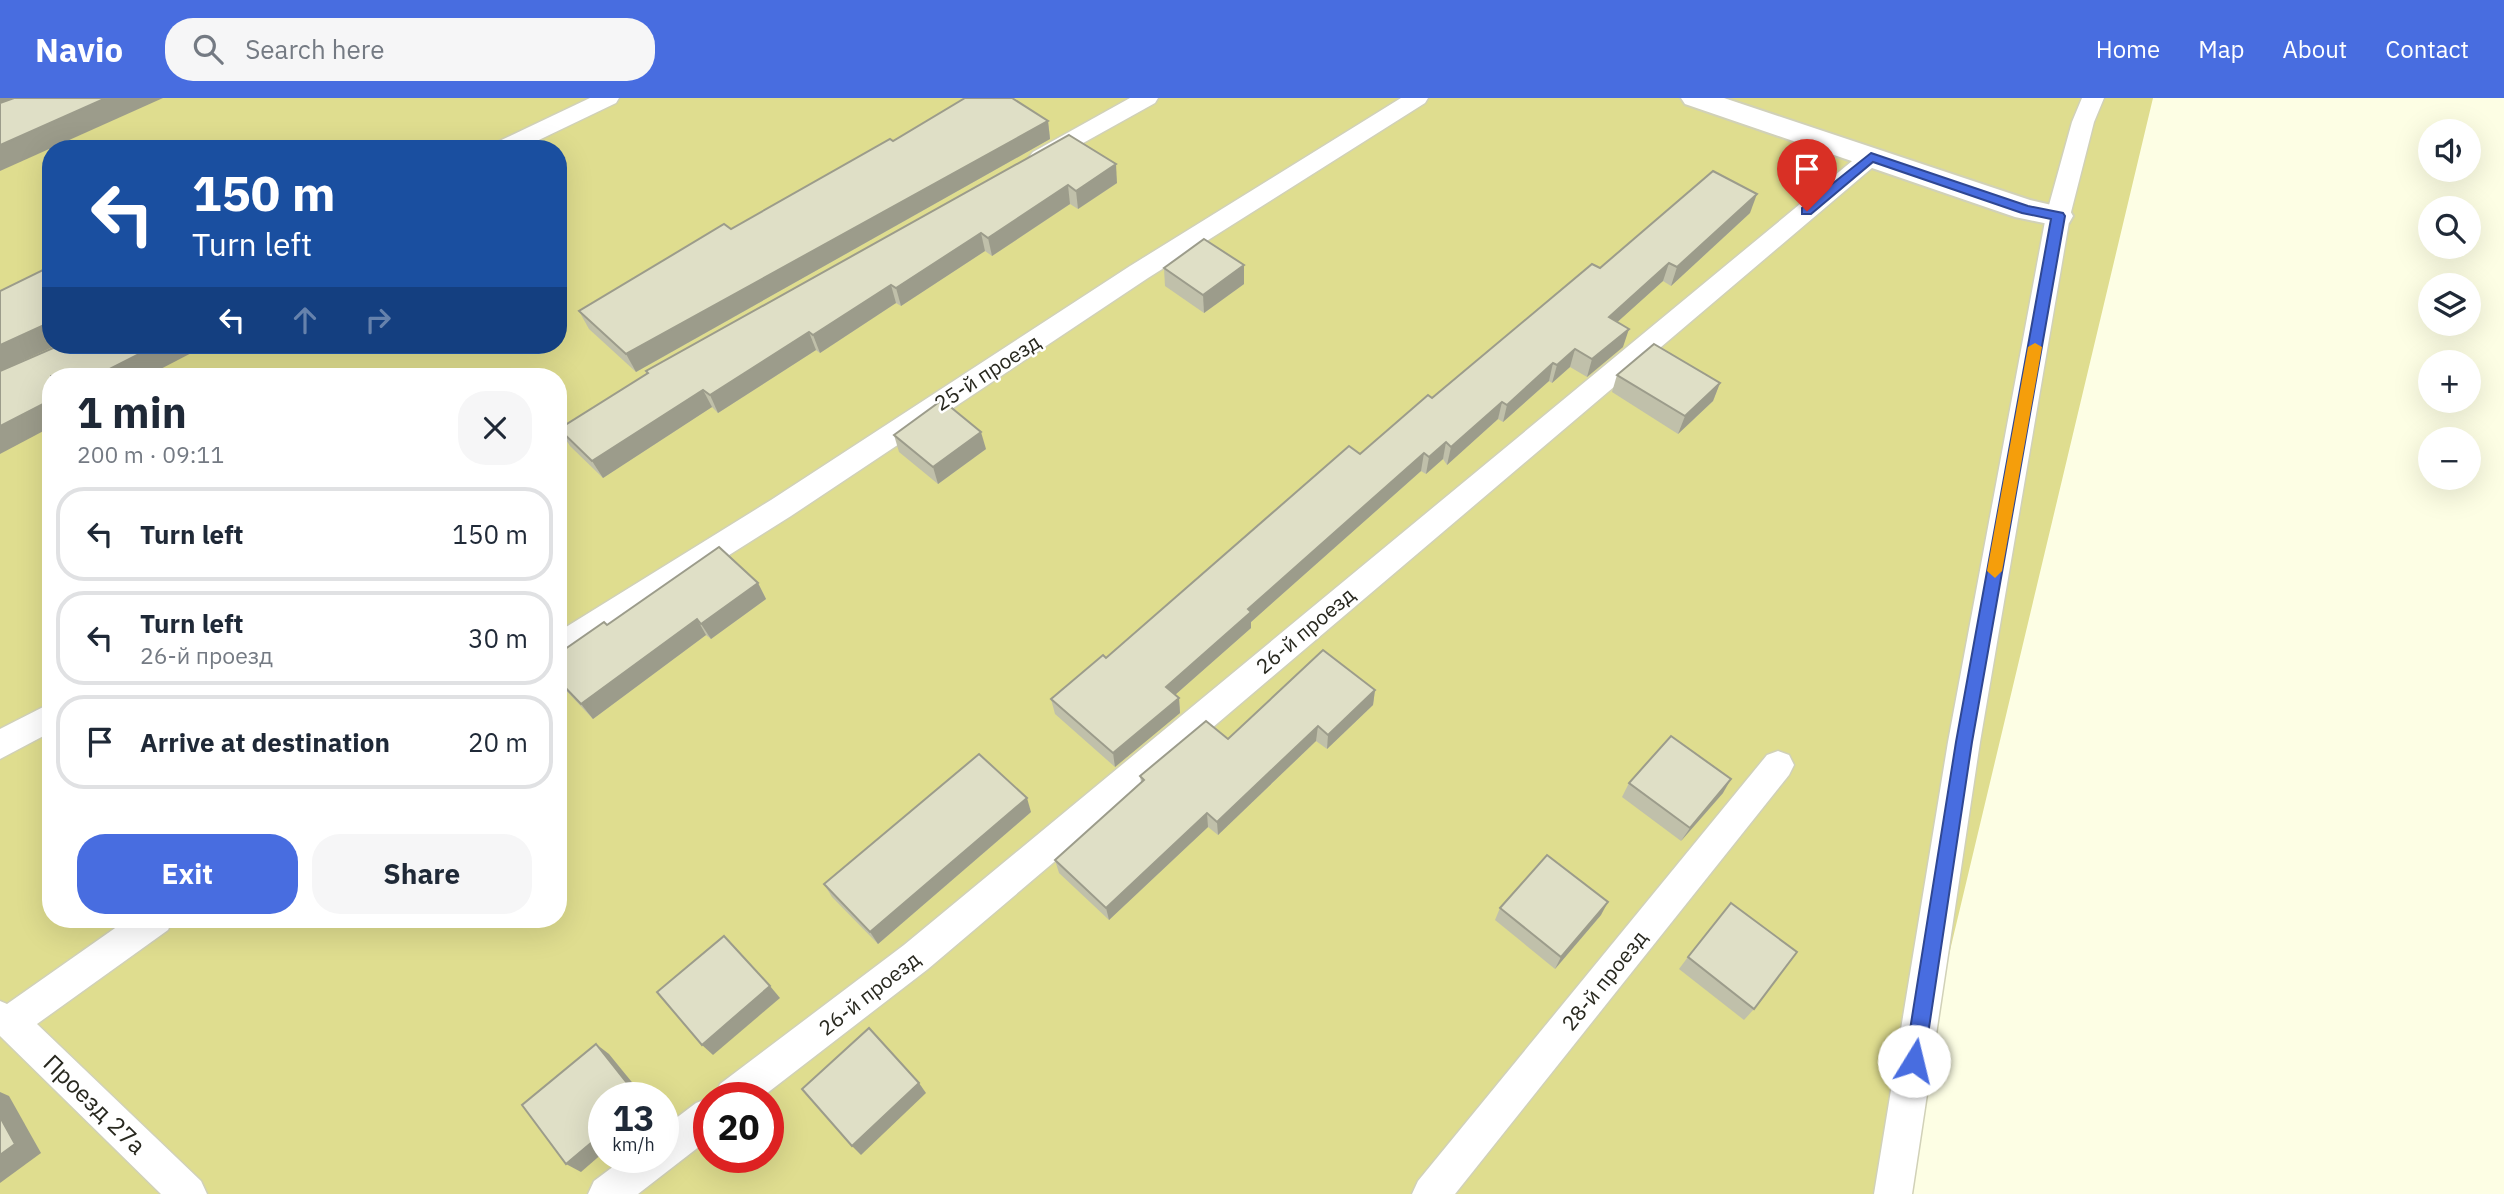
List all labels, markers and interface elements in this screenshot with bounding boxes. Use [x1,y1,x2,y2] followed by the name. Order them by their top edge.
[165,18,655,81] search box
[35,28,123,71] text: Navio
[189,30,227,68] icon: search
[245,32,385,66] text: Search here
[2096,33,2160,65] text: Home
[2198,33,2244,65] text: Map
[2282,33,2347,65] text: About
[2385,33,2469,65] text: Contact
[2418,119,2481,490] map controls
[2418,119,2481,182] button: sound
[1777,139,1837,211] pin
[1788,150,1826,188] icon: arrive
[192,161,336,224] text: 150 m
[77,168,168,259] icon: left
[2418,196,2481,259] button: search
[192,223,312,265] text: Turn left
[2418,273,2481,336] button: layers
[213,301,251,339] icon: left
[286,301,324,339] icon: ahead
[359,301,397,339] icon: right
[928,327,1046,417] street label: 25-й проезд
[2418,350,2481,413] button: +
[77,385,187,440] text: 1 min
[458,391,532,465] button: close
[2418,427,2481,490] button: −
[77,439,224,469] text: 200 m · 09:11
[81,515,119,553] icon: left
[140,517,243,551] text: Turn left
[452,517,528,551] text: 150 m
[1249,580,1361,680] street label: 26-й проезд
[140,606,243,640] text: Turn left
[81,619,119,657] icon: left
[468,621,528,655] text: 30 m
[140,640,273,670] text: 26-й проезд
[81,723,119,761] icon: arrive
[140,725,390,759] text: Arrive at destination
[468,725,528,759] text: 20 m
[77,834,298,914] button: Exit
[312,834,532,914] button: Share
[1555,924,1653,1036] street label: 28-й проезд
[813,945,925,1041] street label: 26-й проезд
[1877,1024,1951,1098] position arrow
[37,1047,153,1161] street label: Проезд 27а
[693,1082,784,1173] speed limit sign: 20
[612,1095,655,1141] text: 13
[612,1133,655,1156] text: km/h

